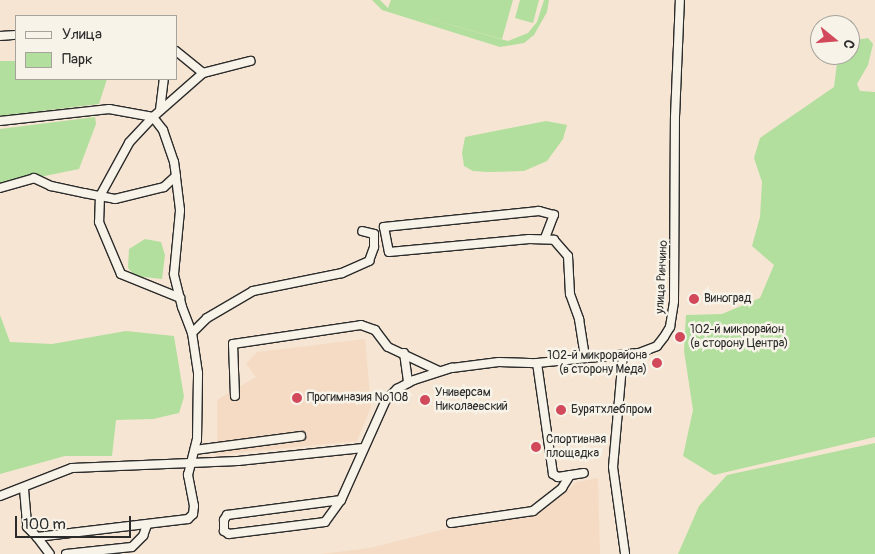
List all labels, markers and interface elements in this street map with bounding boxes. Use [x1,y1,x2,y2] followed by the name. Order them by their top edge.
[15,15,178,80] legend
[810,15,860,65] north arrow
[62,25,102,44] text: Улица
[839,38,858,51] text: С
[62,50,93,69] text: Парк
[653,240,671,314] street label: улица Ринчино
[704,292,751,306] place label: Виноград
[688,293,700,305] marker: Виноград
[690,323,788,351] place label: 102-й микрорайон (в сторону Центра)
[674,331,686,343] marker: 102-й микрорайон (в сторону Центра)
[547,349,647,377] place label: 102-й микрорайона (в сторону Меда)
[651,357,663,369] marker: 102-й микрорайона (в сторону Меда)
[435,386,508,414] place label: Универсам Николаевский
[307,391,408,405] place label: Прогимназия №108
[291,392,303,404] marker: Прогимназия №108
[419,394,431,406] marker: Универсам Николаевский
[571,403,652,417] place label: Бурятхлебпром
[555,404,567,416] marker: Бурятхлебпром
[546,433,606,461] place label: Спортивная площадка
[530,441,542,453] marker: Спортивная площадка
[18,506,134,538] scale bar
[23,515,66,534] text: 100 m

